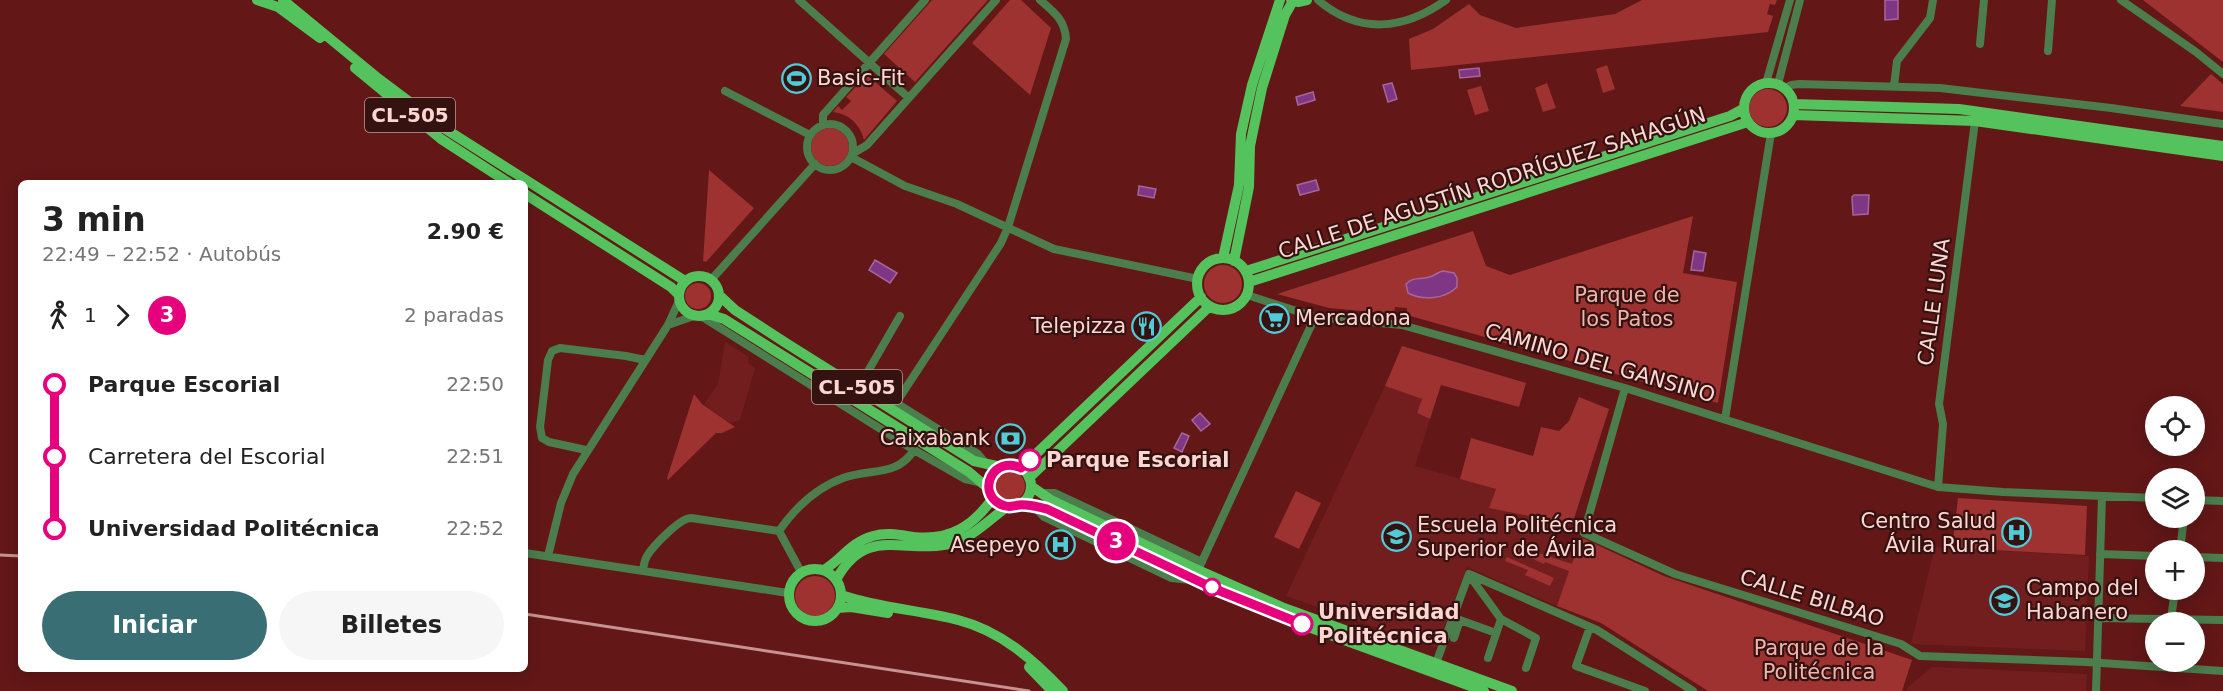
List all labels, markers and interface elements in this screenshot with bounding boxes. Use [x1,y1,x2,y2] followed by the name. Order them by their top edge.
[780,62,812,94] sports icon: Basic-Fit
[817,66,905,90] place label: Basic-Fit
[365,98,455,132] road number: CL-505
[1275,101,1709,264] street label: CALLE DE AGUSTÍN RODRÍGUEZ SAHAGÚN
[42,200,146,239] text: 3 min
[427,219,504,244] text: 2.90 €
[1913,236,1955,367] street label: CALLE LUNA
[42,242,281,266] text: 22:49 – 22:52 · Autobús
[1574,283,1680,331] park label: Parque de los Patos
[42,299,75,332] icon: walk
[106,299,139,332] icon: forward
[1258,302,1290,334] supermarket icon: Mercadona
[84,303,97,327] text: 1
[160,303,174,327] text: 3
[404,303,504,327] text: 2 paradas
[1295,306,1411,330] place label: Mercadona
[1131,310,1163,342] restaurant icon: Telepizza
[1030,314,1126,338] place label: Telepizza
[1482,319,1718,407] street label: CAMINO DEL GANSINO
[812,370,902,404] road number: CL-505
[88,372,280,397] text: Parque Escorial
[446,372,504,396] text: 22:50
[2145,396,2205,672] map controls
[2145,396,2205,456] button: locate
[995,422,1027,454] bank icon: Caixabank
[880,426,991,450] place label: Caixabank
[88,444,326,469] text: Carretera del Escorial
[446,444,504,468] text: 22:51
[1046,448,1230,472] place label: Parque Escorial
[1019,449,1041,471] marker: Parque Escorial
[2145,468,2205,528] button: layers
[1861,509,1996,557] place label: Centro Salud Ávila Rural
[1417,513,1617,561] place label: Escuela Politécnica Superior de Ávila
[88,516,380,541] text: Universidad Politécnica
[446,516,504,540] text: 22:52
[2001,517,2033,549] hospital icon: Centro Salud Ávila Rural
[1380,521,1412,553] school or university icon: Escuela Politécnica Superior de Ávila
[1096,522,1136,560] line badge: 3
[1045,529,1077,561] hospital icon: Asepeyo
[1109,529,1123,553] text: 3
[950,533,1040,557] place label: Asepeyo
[2145,540,2205,600] button: +
[1737,565,1887,631] street label: CALLE BILBAO
[2026,576,2139,624] place label: Campo del Habanero
[1203,578,1221,596] unlabelled marker
[1989,584,2021,616] school or university icon: Campo del Habanero
[42,591,267,660] button: Iniciar
[279,591,504,660] button: Billetes
[1318,600,1459,648] place label: Universidad Politécnica
[2145,612,2205,672] button: −
[1291,613,1313,635] marker: Universidad Politécnica
[1754,636,1884,684] park label: Parque de la Politécnica

